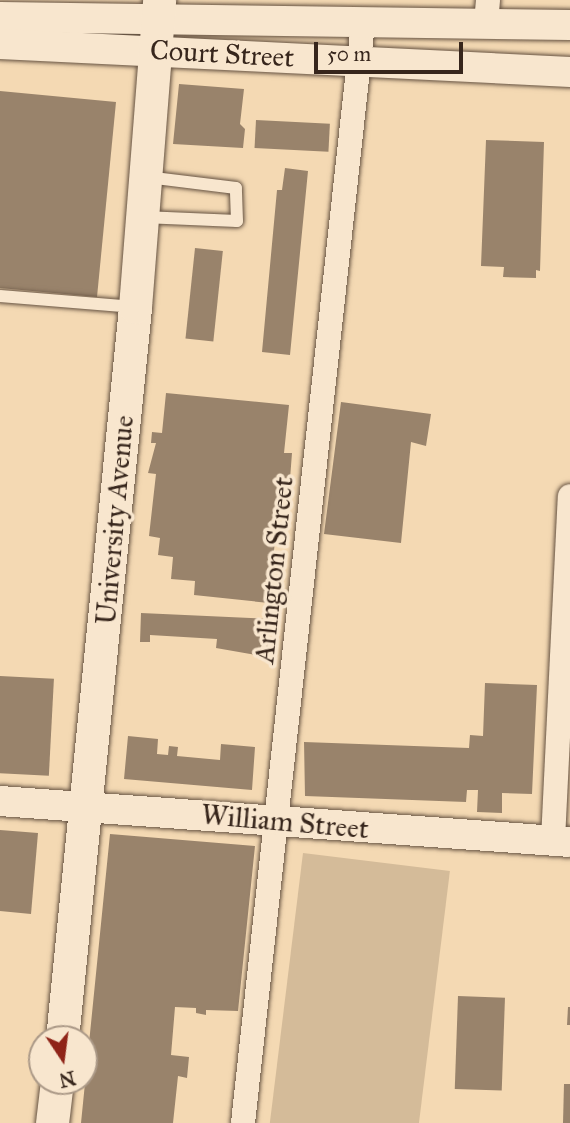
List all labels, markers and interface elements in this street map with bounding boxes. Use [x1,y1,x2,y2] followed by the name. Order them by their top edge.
[318,28,467,72] scale bar
[149,33,295,75] street label: Court Street
[327,41,371,67] text: 50 m
[89,414,141,626] street label: University Avenue
[247,475,301,665] street label: Arlington Street
[200,798,370,846] street label: William Street
[28,1025,98,1095] north arrow
[57,1066,78,1092] text: N

